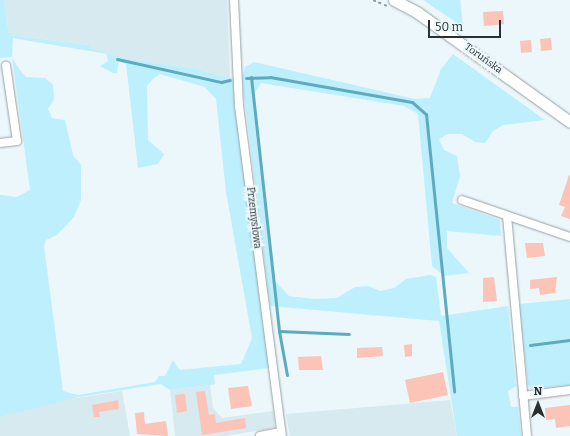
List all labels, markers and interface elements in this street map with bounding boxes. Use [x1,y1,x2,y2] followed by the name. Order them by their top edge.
[430,12,503,38] scale bar
[435,20,463,34] text: 50 m
[462,41,504,77] street label: Toruńska
[243,187,263,249] street label: Przemysłowa
[518,384,558,424] north arrow
[534,385,542,398] text: N

